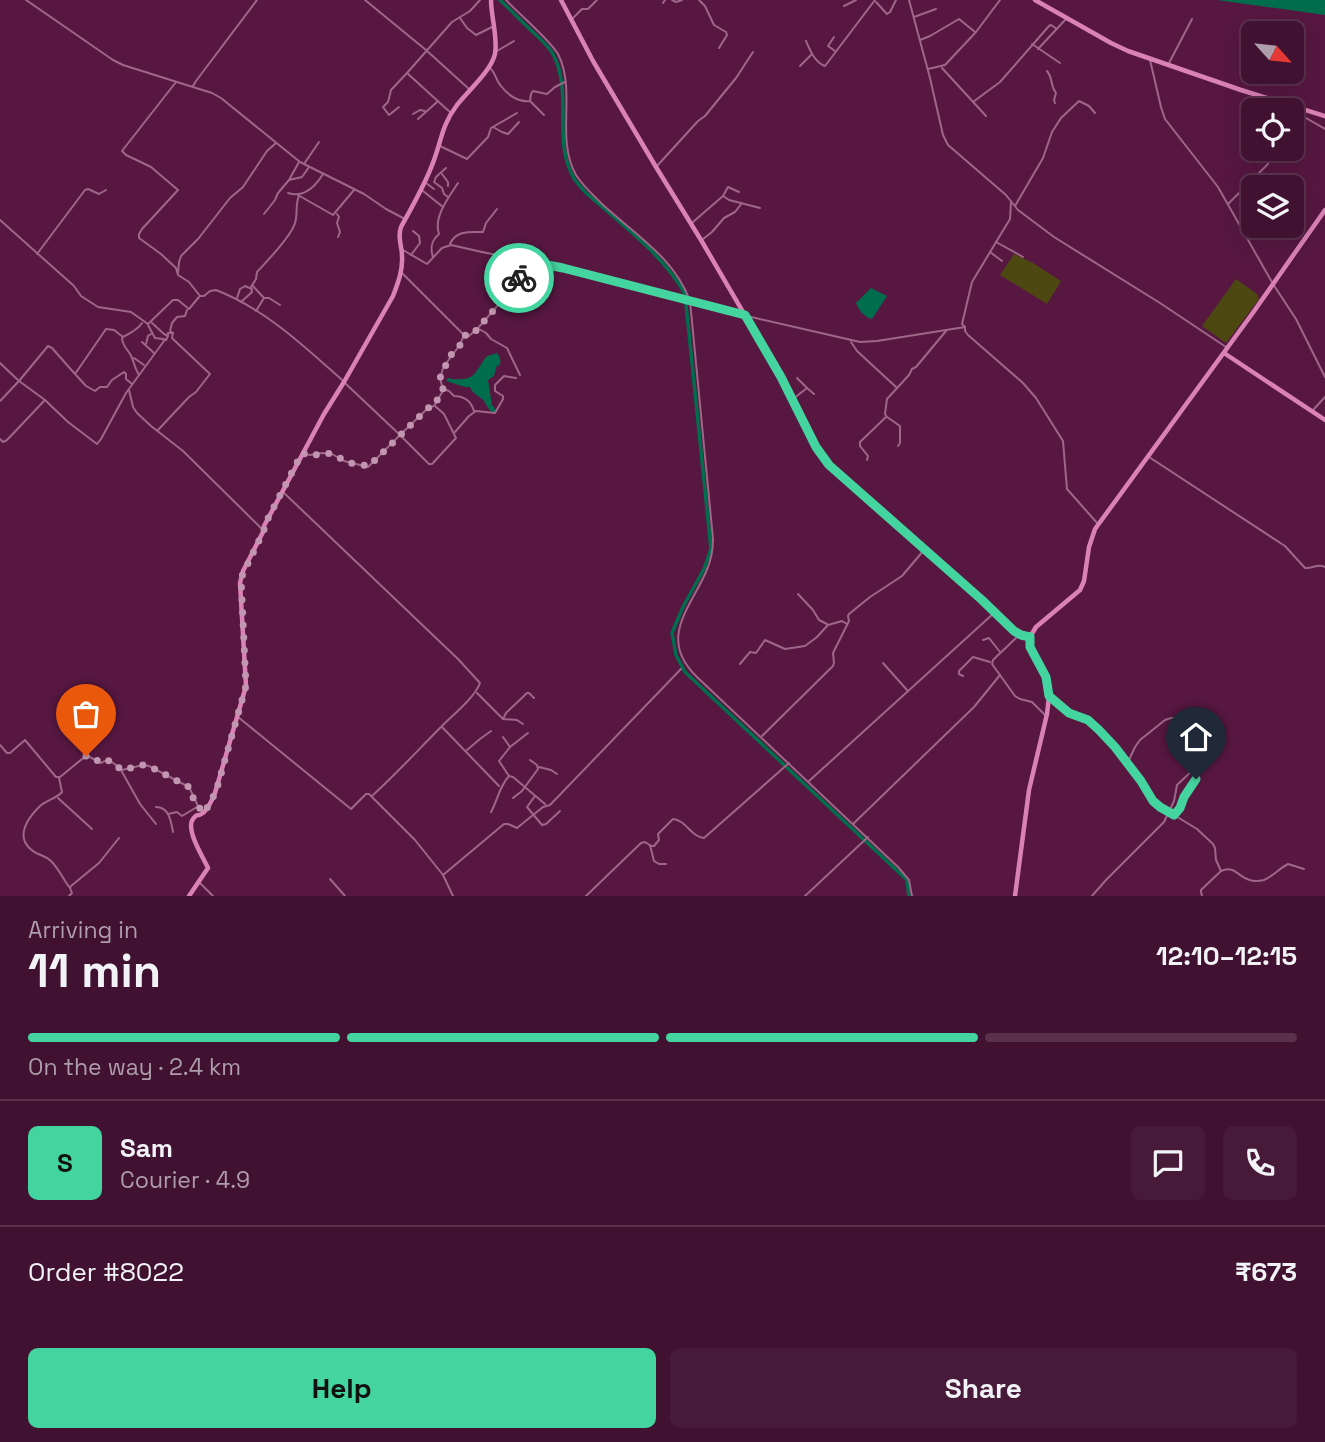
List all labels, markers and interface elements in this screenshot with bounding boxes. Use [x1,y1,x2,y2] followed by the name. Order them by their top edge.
[1241,21,1304,84] north arrow
[1241,21,1304,238] map controls
[1241,98,1304,161] button: locate
[1241,175,1304,238] button: layers
[484,243,554,313] courier
[500,259,538,297] icon: bike
[56,684,116,756] pin
[67,695,105,733] icon: bag
[1166,707,1226,779] pin
[1177,718,1215,756] icon: home
[28,915,138,945] text: Arriving in
[1156,939,1297,973] text: 12:10–12:15
[28,942,161,1000] text: 11 min
[28,1052,241,1082] text: On the way · 2.4 km
[1131,1126,1205,1200] button: chat
[1223,1126,1297,1200] button: phone
[120,1131,173,1165] text: Sam
[57,1146,73,1180] text: S
[120,1165,250,1195] text: Courier · 4.9
[28,1255,184,1289] text: Order #8022
[1235,1255,1297,1289] text: ₹673
[28,1348,656,1428] button: Help
[670,1348,1297,1428] button: Share

